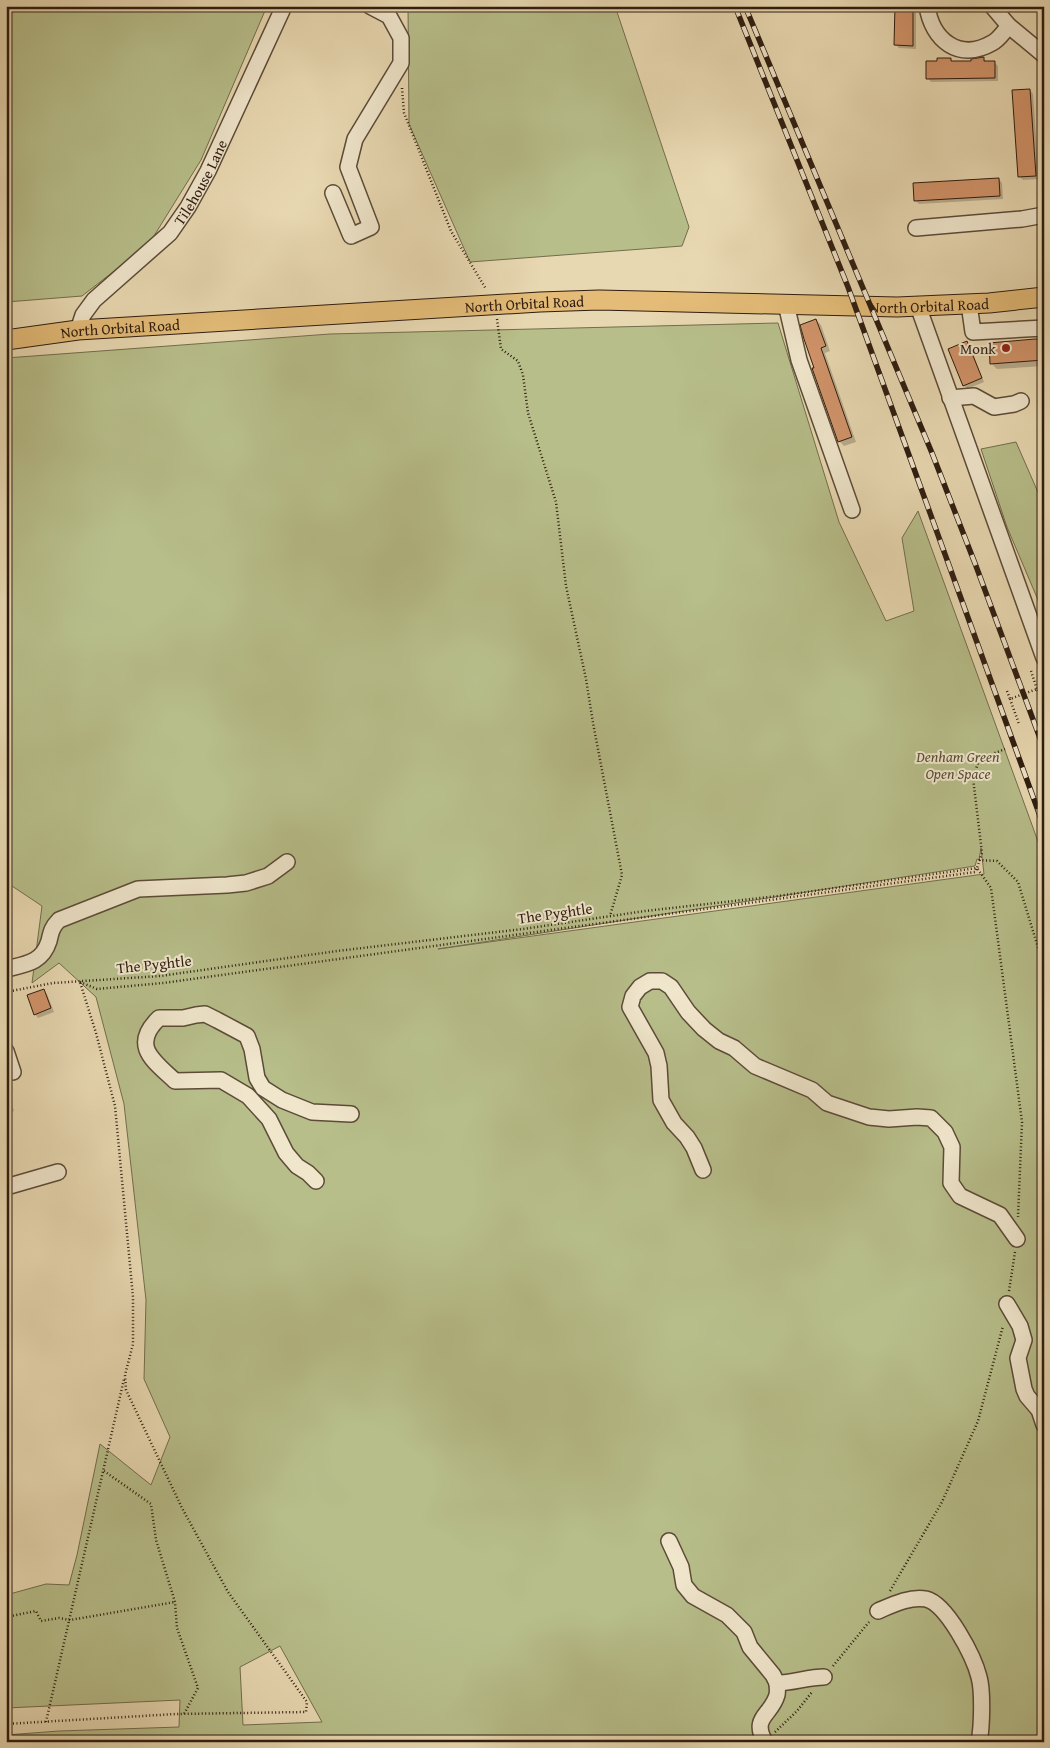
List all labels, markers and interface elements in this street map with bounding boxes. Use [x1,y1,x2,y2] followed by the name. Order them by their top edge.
[168,136,232,229] street label: Tilehouse Lane
[464,290,584,317] street label: North Orbital Road
[869,293,989,318] street label: North Orbital Road
[59,313,180,343] street label: North Orbital Road
[960,338,996,359] place label: Monk
[1000,342,1012,354] marker: Monk
[915,746,1000,784] park label: Denham Green Open Space
[516,897,594,929] street label: The Pyghtle
[116,950,192,978] street label: The Pyghtle

